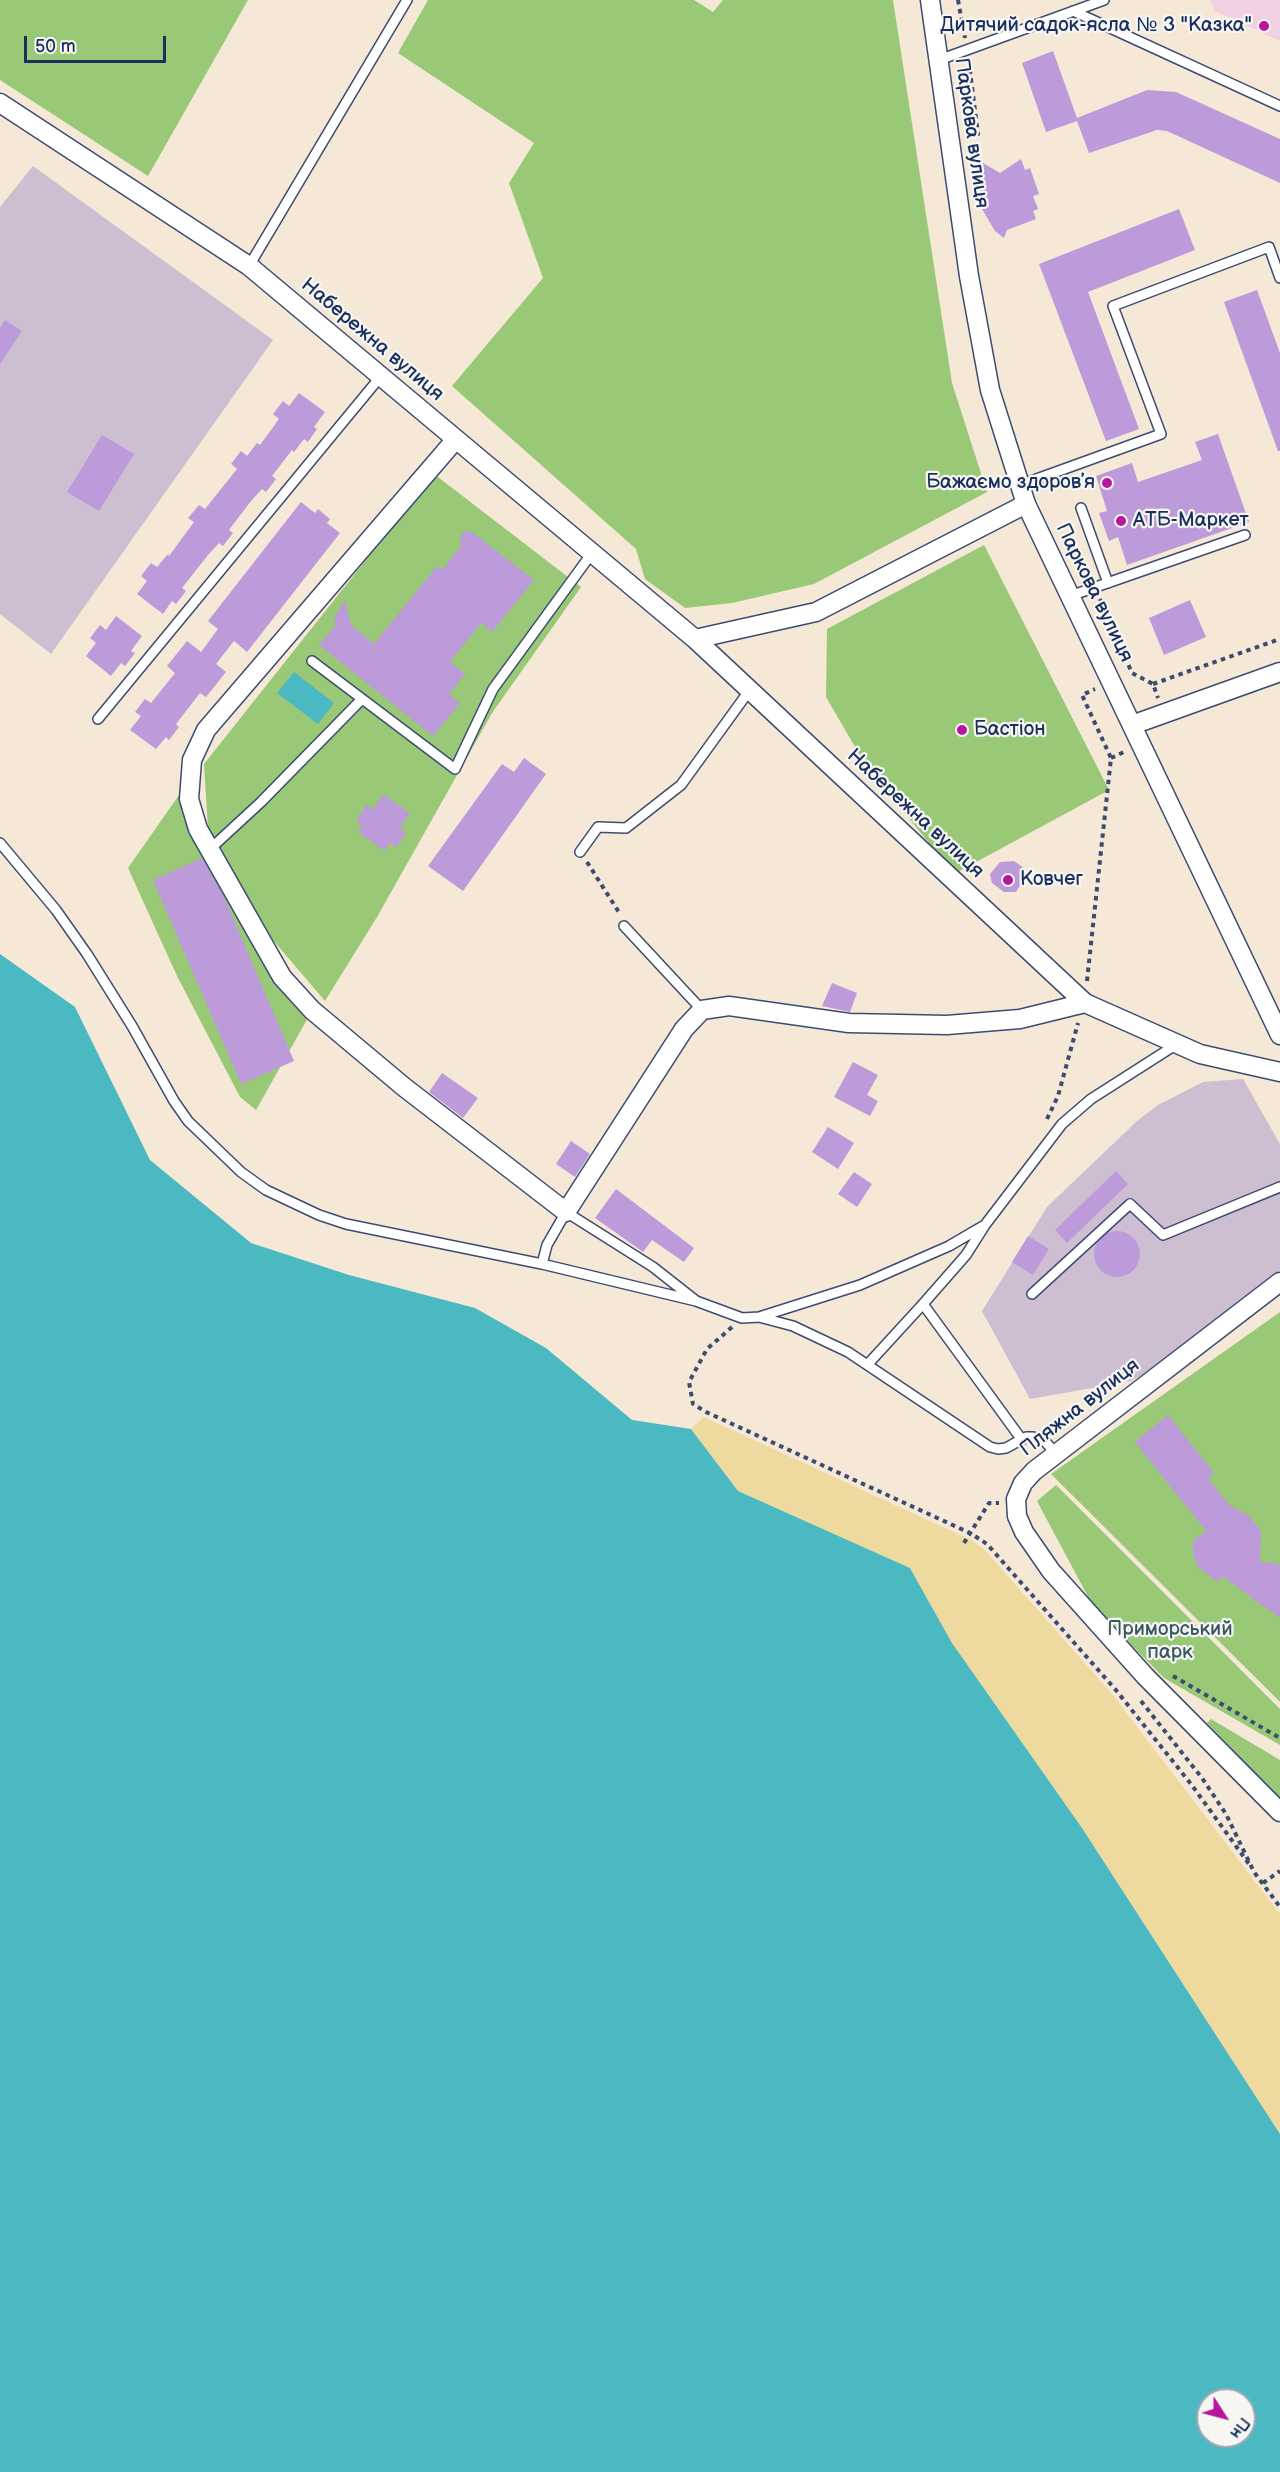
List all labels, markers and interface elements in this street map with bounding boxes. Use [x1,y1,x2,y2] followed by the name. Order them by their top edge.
[940,14,1252,38] place label: Дитячий садок-ясла № 3 "Казка"
[1257,19,1271,33] marker: Дитячий садок-ясла № 3 "Казка"
[27,24,170,62] scale bar
[35,36,76,57] text: 50 m
[949,56,993,210] street label: Паркова вулиця
[296,273,448,407] street label: Набережна вулиця
[926,471,1095,495] place label: Бажаємо здоровʼя
[1100,476,1114,490] marker: Бажаємо здоровʼя
[1133,509,1249,533] place label: АТБ-Маркет
[1114,514,1128,528] marker: АТБ-Маркет
[1050,520,1138,666] street label: Паркова вулиця
[974,718,1045,742] place label: Бастіон
[955,723,969,737] marker: Бастіон
[841,744,989,884] street label: Набережна вулиця
[1020,868,1083,892] place label: Ковчег
[1001,873,1015,887] marker: Ковчег
[1015,1354,1145,1462] street label: Пляжна вулиця
[1107,1618,1233,1665] park label: Приморський парк
[1196,2388,1256,2448] north arrow
[1225,2413,1253,2442] text: Пн

